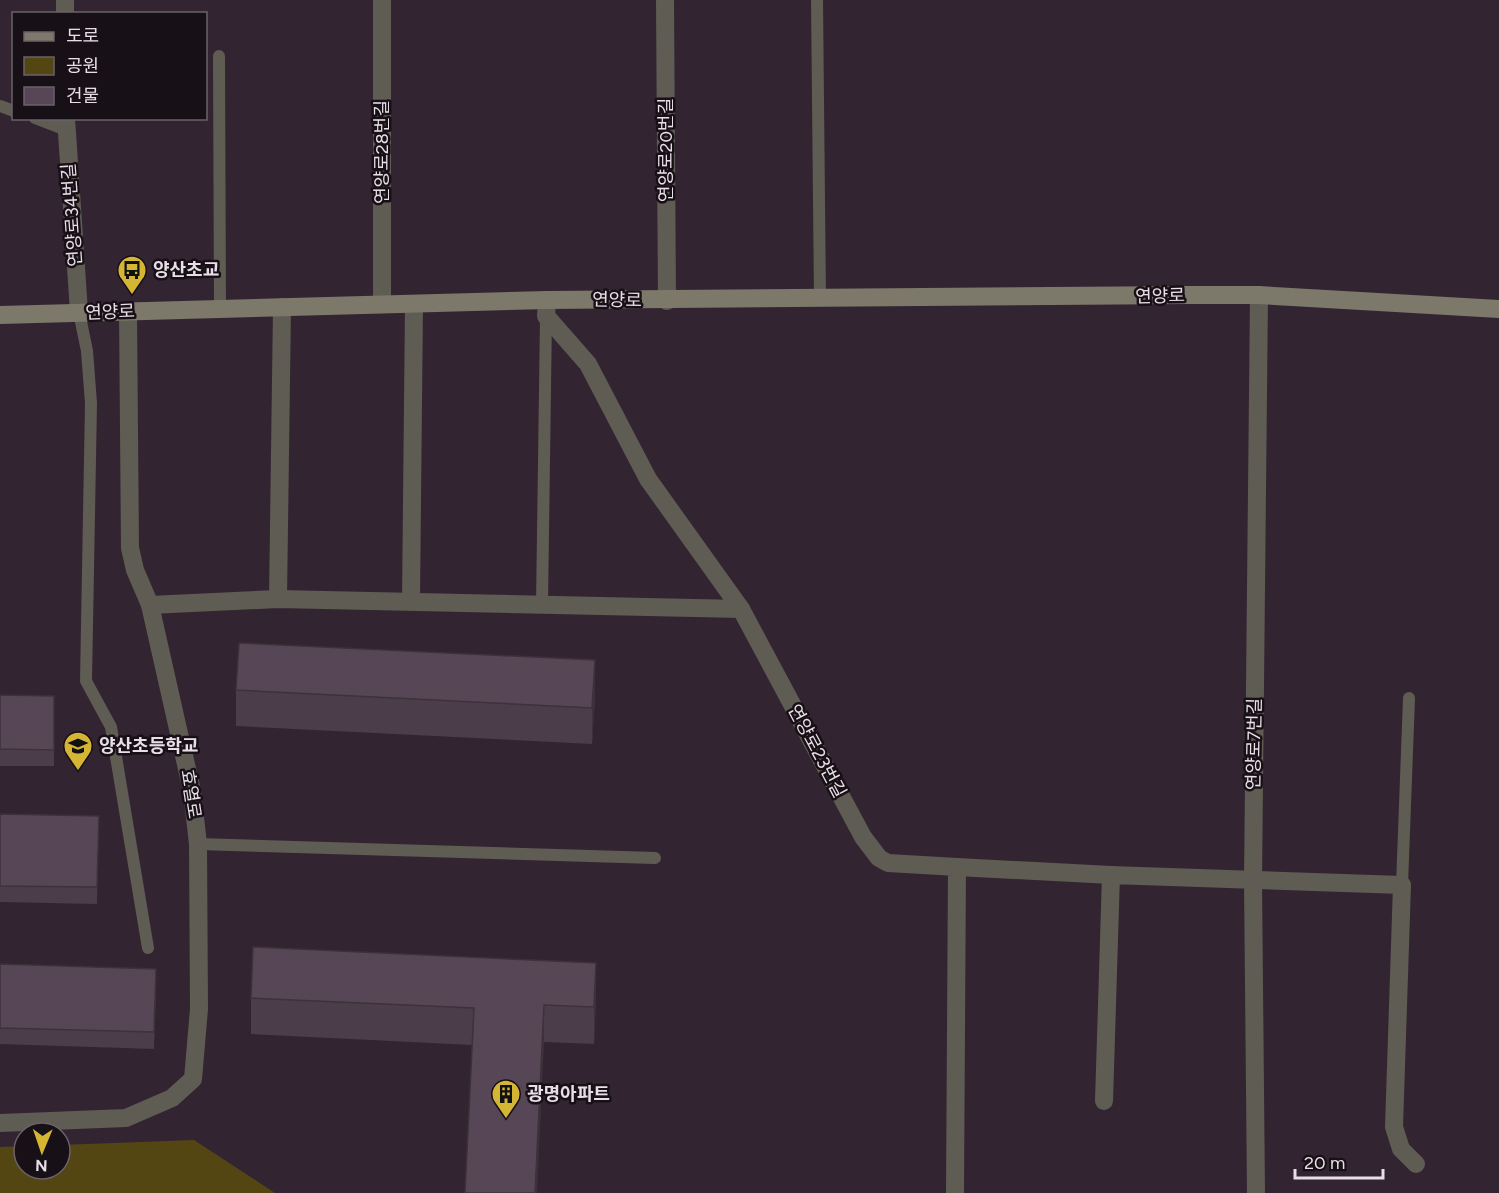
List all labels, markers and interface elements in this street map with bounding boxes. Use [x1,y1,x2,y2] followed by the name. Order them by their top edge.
[12,12,207,120] legend
[66,25,99,47] text: 도로
[66,55,99,77] text: 공원
[66,85,99,107] text: 건물
[655,98,677,202] street label: 연양로20번길
[371,100,393,204] street label: 연양로28번길
[57,162,87,268] street label: 연양로34번길
[116,254,148,296] bus stop icon: 양산초교
[153,259,219,281] place label: 양산초교
[1135,285,1185,307] street label: 연양로
[592,289,642,311] street label: 연양로
[85,300,135,324] street label: 연양로
[1242,698,1266,790] street label: 연양로7번길
[783,701,851,801] street label: 연양로23번길
[62,730,94,772] school or university icon: 양산초등학교
[99,735,198,757] place label: 양산초등학교
[176,768,206,820] street label: 효열로
[490,1078,522,1120] building icon: 광명아파트
[527,1083,610,1105] place label: 광명아파트
[12,1121,72,1181] north arrow
[1295,1142,1384,1180] scale bar
[1304,1152,1345,1174] text: 20 m
[35,1156,48,1175] text: N

